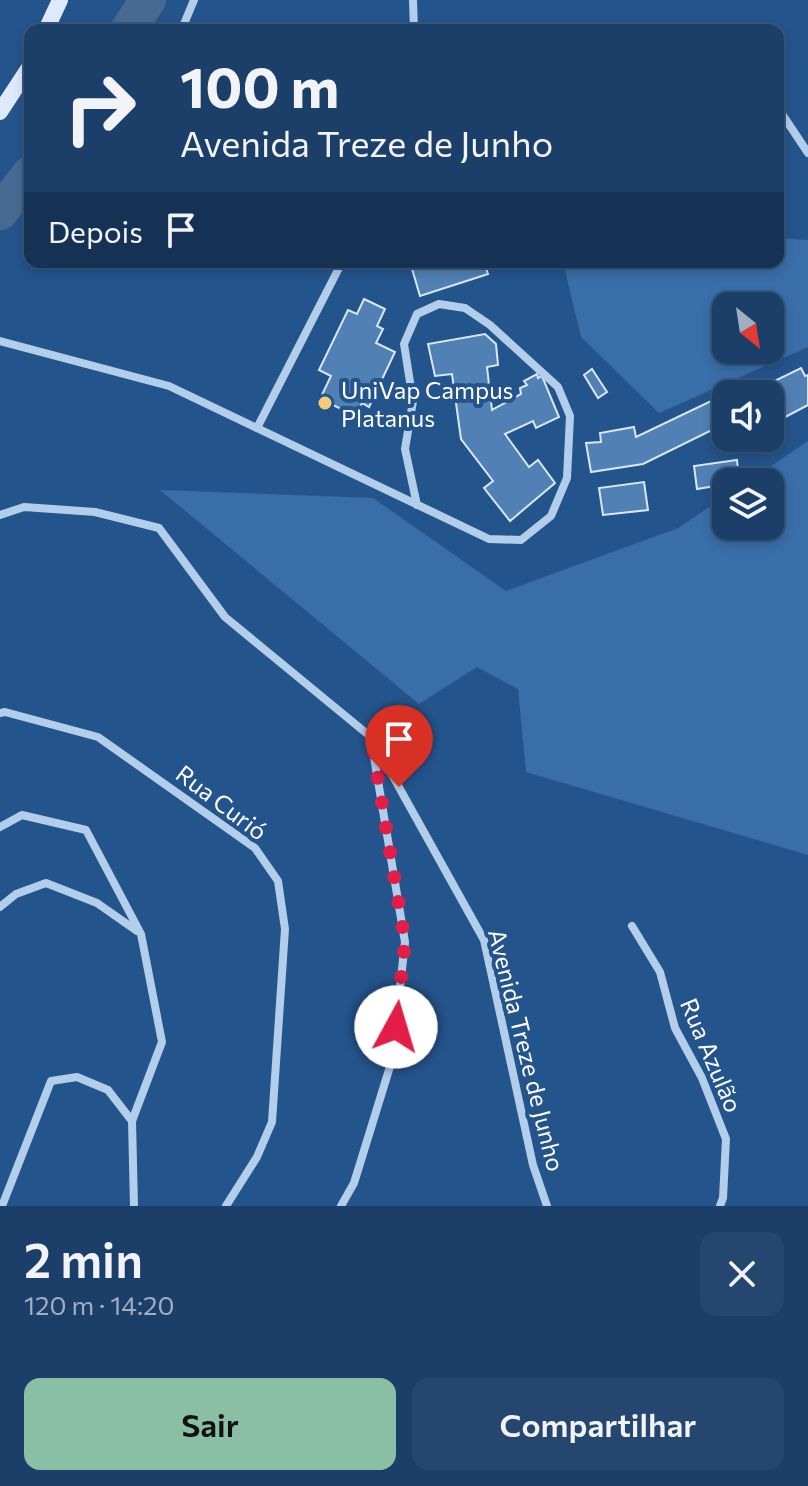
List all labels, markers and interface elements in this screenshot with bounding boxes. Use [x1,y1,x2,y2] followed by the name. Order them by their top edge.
[180,51,339,120] text: 100 m
[48,56,152,160] icon: right
[180,120,553,164] text: Avenida Treze de Junho
[159,208,203,252] icon: arrive
[48,212,143,249] text: Depois
[712,292,784,364] north arrow
[712,292,784,540] map controls
[341,375,513,432] place label: UniVap Campus Platanus
[712,380,784,452] button: sound
[316,394,334,412] marker: UniVap Campus Platanus
[712,468,784,540] button: layers
[365,705,433,787] pin
[377,717,421,761] icon: arrive
[171,758,273,846] street label: Rua Curió
[483,926,571,1174] street label: Avenida Treze de Junho
[354,985,438,1069] position arrow
[675,994,749,1116] street label: Rua Azulão
[24,1229,143,1288] text: 2 min
[700,1232,784,1316] button: close
[24,1289,174,1320] text: 120 m · 14:20
[24,1378,396,1470] button: Sair
[412,1378,784,1470] button: Compartilhar

